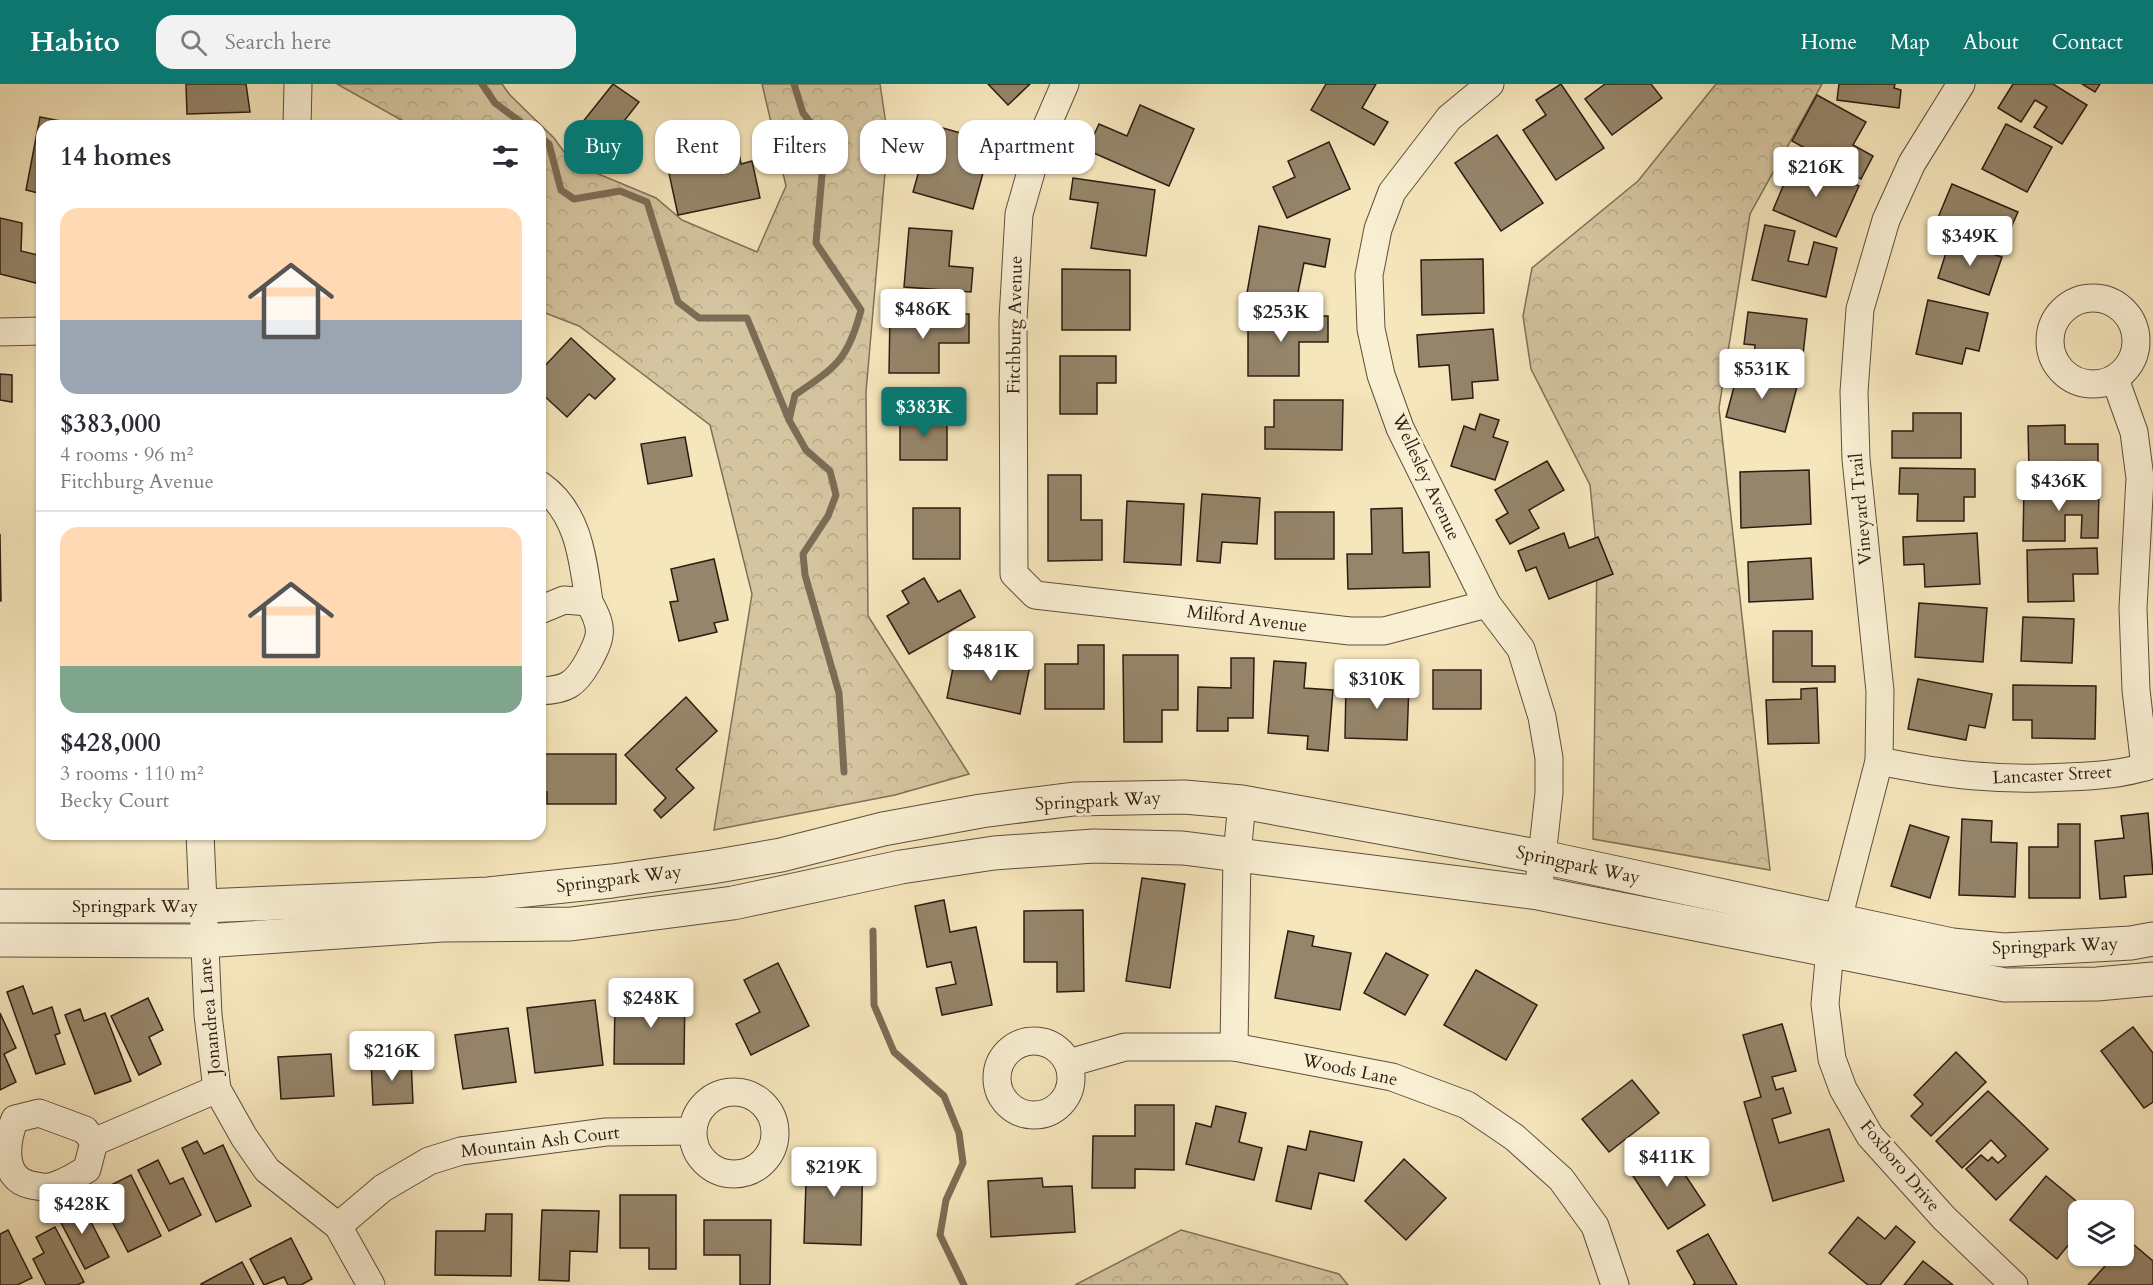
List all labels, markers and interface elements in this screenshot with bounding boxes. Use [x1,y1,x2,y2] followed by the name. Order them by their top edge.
[156,15,576,69] search box
[30,23,120,61] text: Habito
[177,26,210,59] icon: search
[225,27,331,57] text: Search here
[1801,28,1857,57] text: Home
[1890,28,1930,57] text: Map
[1963,28,2019,57] text: About
[2052,28,2123,57] text: Contact
[564,120,643,174] chip: Buy
[655,120,740,174] chip: Rent
[752,120,848,174] chip: Filters
[860,120,946,174] chip: New
[958,120,1095,174] chip: Apartment
[60,139,171,174] text: 14 homes
[489,140,522,173] icon: filters
[1774,147,1858,198] pin: $216K
[1787,153,1845,180] text: $216K
[1928,216,2012,267] pin: $349K
[1941,222,1999,249] text: $349K
[237,247,345,355] icon: home
[1001,256,1029,394] street label: Fitchburg Avenue
[881,289,965,340] pin: $486K
[1239,292,1323,343] pin: $253K
[894,295,952,322] text: $486K
[1252,298,1310,325] text: $253K
[1720,349,1804,400] pin: $531K
[1733,355,1791,382] text: $531K
[882,387,966,438] pin: $383K
[895,393,953,420] text: $383K
[60,406,161,441] text: $383,000
[1385,409,1466,544] street label: Wellesley Avenue
[60,441,193,468] text: 4 rooms · 96 m²
[1844,452,1878,566] street label: Vineyard Trail
[2017,461,2101,512] pin: $436K
[2030,467,2088,494] text: $436K
[60,468,214,495] text: Fitchburg Avenue
[237,566,345,674] icon: home
[1185,599,1309,639] street label: Milford Avenue
[949,631,1033,682] pin: $481K
[962,637,1020,664] text: $481K
[1335,659,1419,710] pin: $310K
[1348,665,1406,692] text: $310K
[60,725,161,760] text: $428,000
[1992,759,2113,791] street label: Lancaster Street
[60,760,204,787] text: 3 rooms · 110 m²
[1034,785,1162,817] street label: Springpark Way
[60,787,169,814] text: Becky Court
[1514,840,1643,890] street label: Springpark Way
[555,859,684,899] street label: Springpark Way
[72,894,199,919] street label: Springpark Way
[1992,931,2119,961] street label: Springpark Way
[192,956,228,1079] street label: Jonandrea Lane
[609,978,693,1029] pin: $248K
[622,984,680,1011] text: $248K
[350,1031,434,1082] pin: $216K
[363,1037,421,1064] text: $216K
[1299,1047,1400,1092] street label: Woods Lane
[1854,1115,1946,1217] street label: Foxboro Drive
[459,1120,621,1164] street label: Mountain Ash Court
[1625,1137,1709,1188] pin: $411K
[1638,1143,1696,1170] text: $411K
[792,1147,876,1198] pin: $219K
[805,1153,863,1180] text: $219K
[40,1184,124,1235] pin: $428K
[53,1190,111,1217] text: $428K
[2068,1200,2134,1266] map controls
[2068,1200,2134,1266] button: layers

